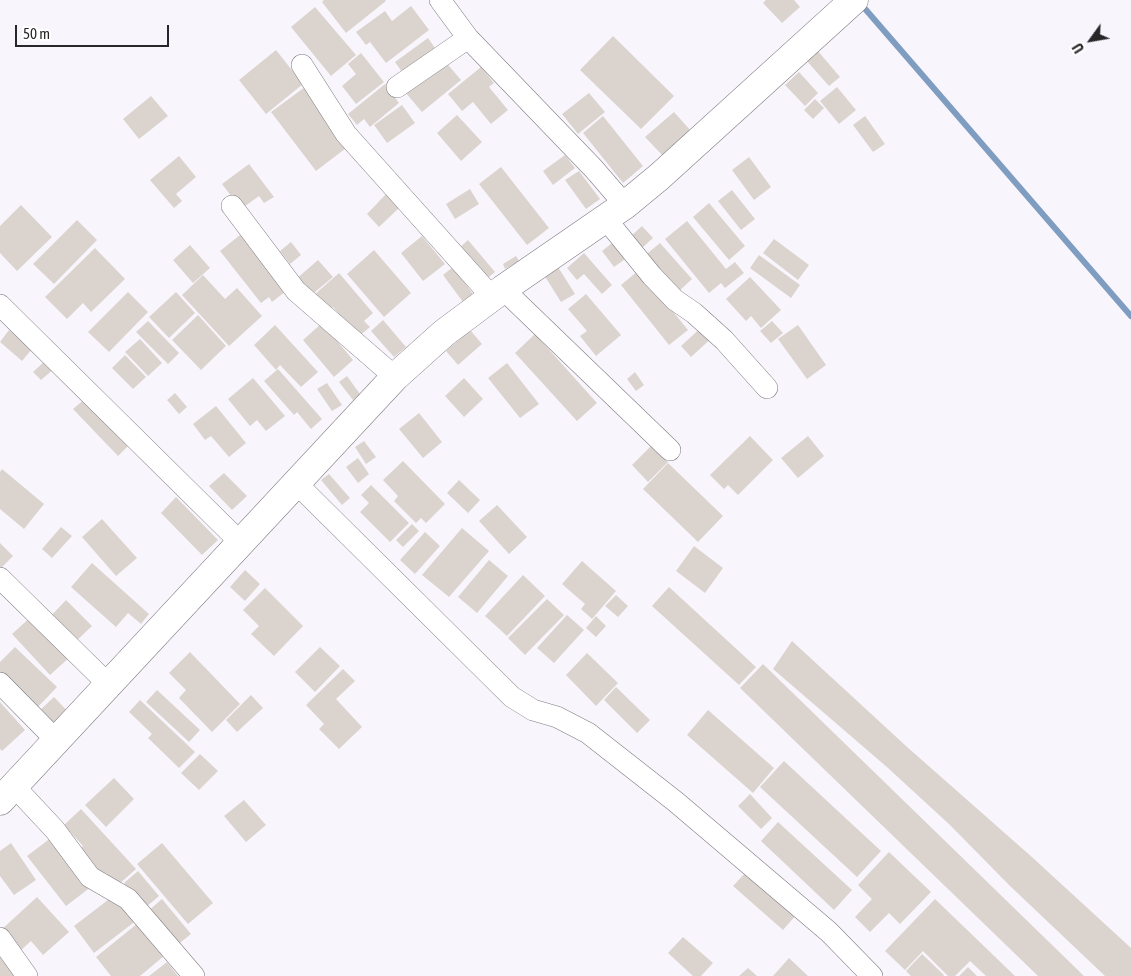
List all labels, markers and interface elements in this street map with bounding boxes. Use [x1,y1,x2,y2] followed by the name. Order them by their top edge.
[18,15,171,47] scale bar
[1066,15,1116,65] north arrow
[23,25,50,42] text: 50 m
[1069,40,1087,56] text: U

